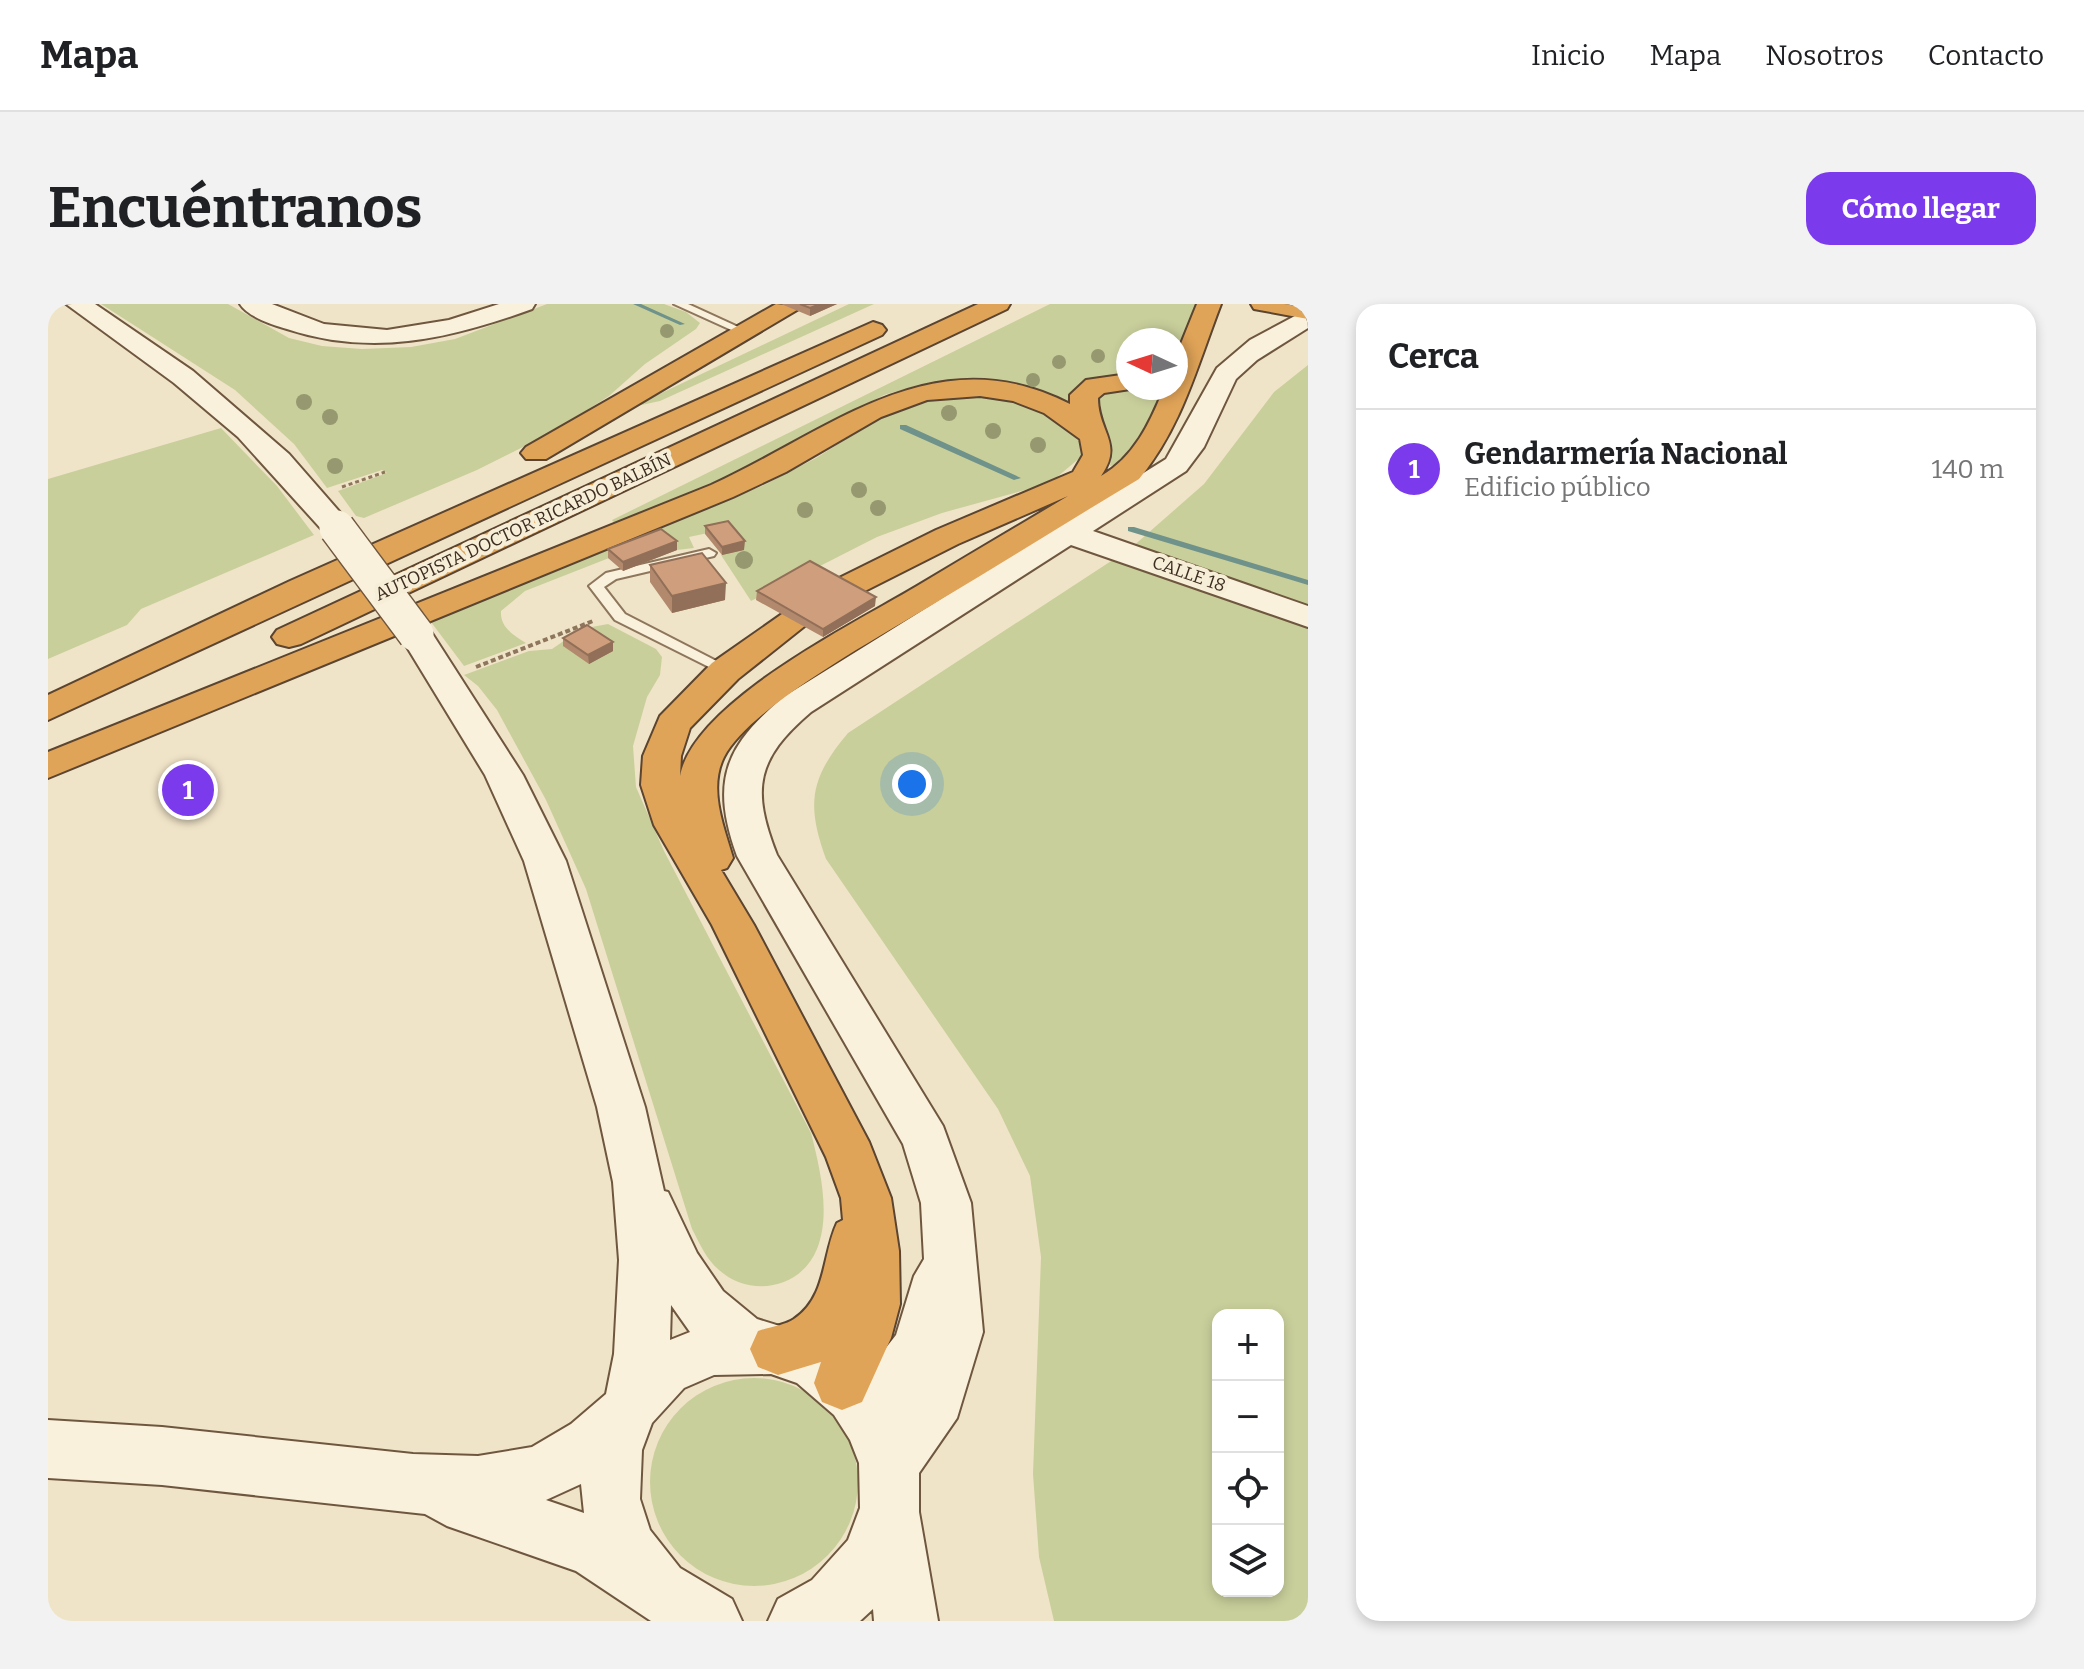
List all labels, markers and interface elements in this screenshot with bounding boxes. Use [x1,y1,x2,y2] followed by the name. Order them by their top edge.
[40,32,138,78] text: Mapa
[1531,39,1605,72] text: Inicio
[1649,39,1721,72] text: Mapa
[1765,39,1884,72] text: Nosotros
[1928,39,2044,72] text: Contacto
[1806,172,2036,245] button: Cómo llegar
[48,175,422,242] text: Encuéntranos
[1116,328,1188,400] north arrow
[1388,336,1479,377] text: Cerca
[1464,436,1788,472] text: Gendarmería Nacional
[371,448,675,606] street label: AUTOPISTA DOCTOR RICARDO BALBÍN
[1408,454,1420,485] text: 1
[1932,454,2004,485] text: 140 m
[1464,472,1651,503] text: Edificio público
[1149,551,1229,597] street label: CALLE 18
[162,760,214,820] pin: 1
[892,764,932,804] your location
[1212,1309,1284,1597] map controls
[1212,1309,1284,1381] button: +
[1212,1381,1284,1453] button: −
[1212,1453,1284,1525] button: locate
[1212,1525,1284,1597] button: layers

